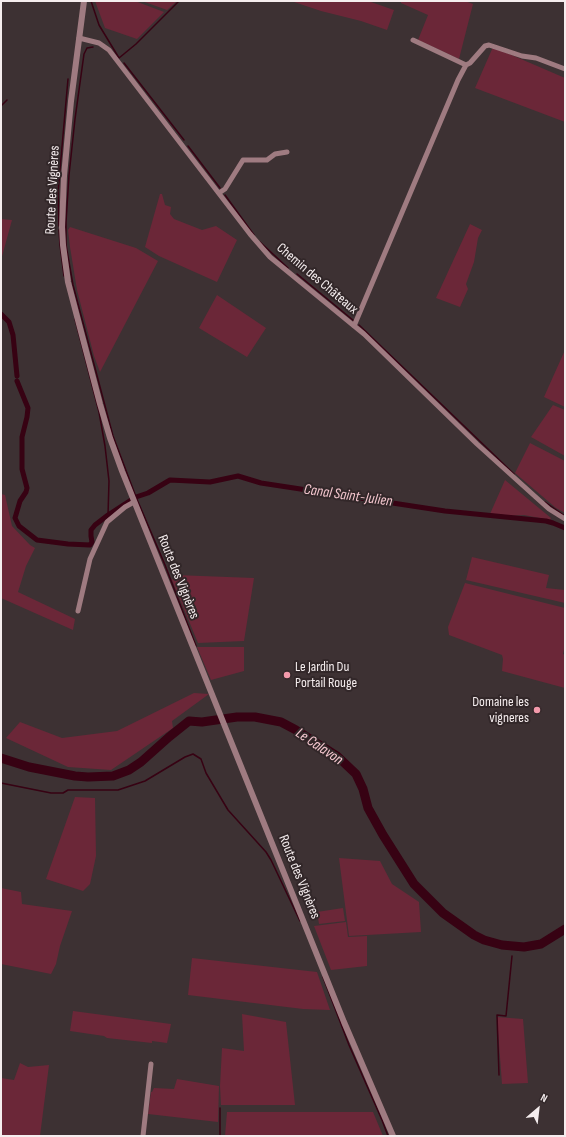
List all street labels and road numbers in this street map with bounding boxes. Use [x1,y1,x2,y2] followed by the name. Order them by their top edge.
[42,145,64,235] street label: Route des Vignères
[273,240,361,318] street label: Chemin des Châteaux
[153,532,203,622] street label: Route des Vignères
[274,832,324,922] street label: Route des Vignères

